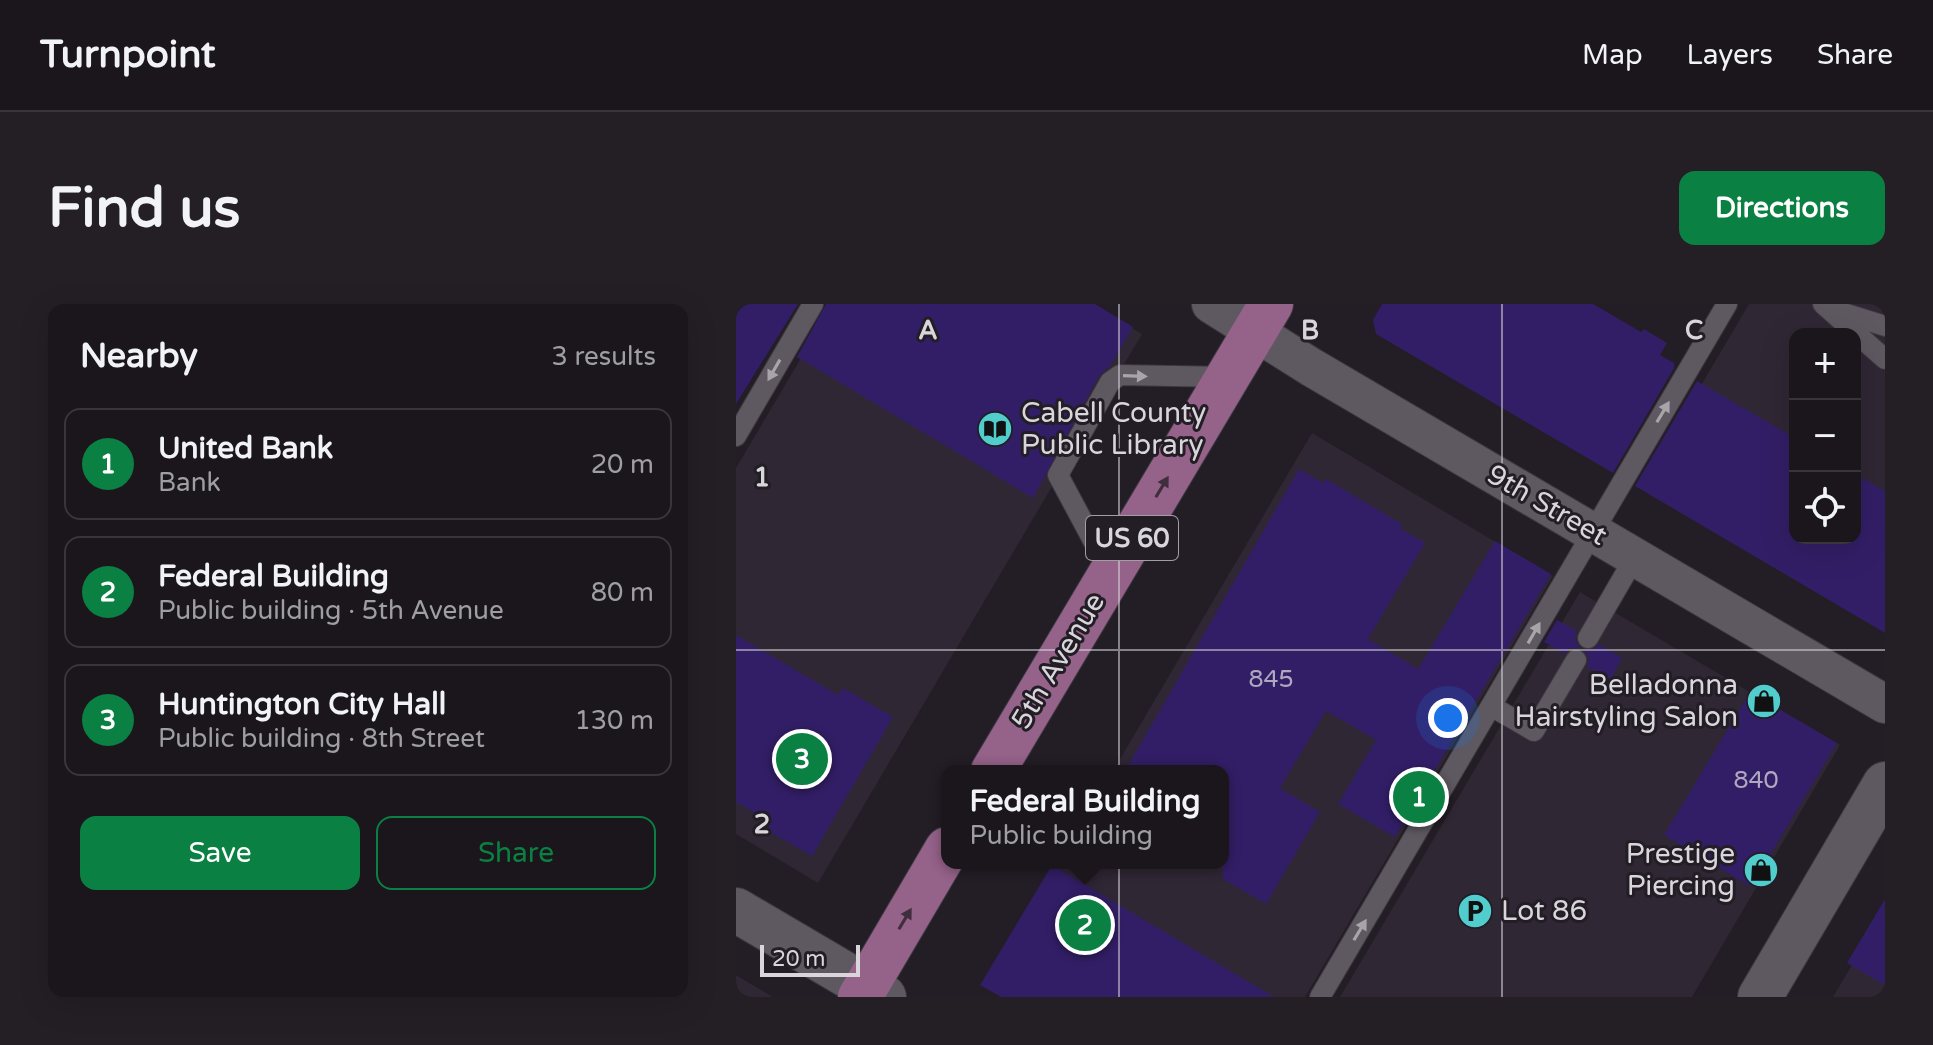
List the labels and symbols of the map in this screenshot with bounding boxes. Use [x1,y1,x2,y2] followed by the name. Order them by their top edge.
[918,315,938,346] text: A
[1301,315,1319,346] text: B
[1685,315,1703,346] text: C
[767,359,781,381] one-way arrow
[1123,369,1148,382] one-way arrow
[1021,396,1206,462] place label: Cabell County Public Library
[1656,401,1670,423] one-way arrow
[976,410,1014,448] library icon: Cabell County Public Library
[1481,457,1613,553] street label: 9th Street
[754,462,770,493] text: 1
[1155,476,1169,498] one-way arrow
[1086,516,1178,560] road number: US 60
[1004,587,1112,735] street label: 5th Avenue
[1527,622,1541,644] one-way arrow
[1248,665,1294,694] house number: 845
[1515,668,1738,734] place label: Belladonna Hairstyling Salon
[1745,682,1783,720] shop icon: Belladonna Hairstyling Salon
[1428,698,1468,738] your location
[776,729,828,789] pin: 3
[1733,766,1779,795] house number: 840
[1393,767,1445,827] pin: 1
[754,809,770,840] text: 2
[1626,837,1735,903] place label: Prestige Piercing
[1742,851,1780,889] shop icon: Prestige Piercing
[1456,892,1494,930] parking icon: Lot 86
[1501,894,1587,928] place label: Lot 86
[1059,895,1111,955] pin: 2
[898,908,912,930] one-way arrow
[1353,919,1367,941] one-way arrow
[760,941,860,977] scale bar

